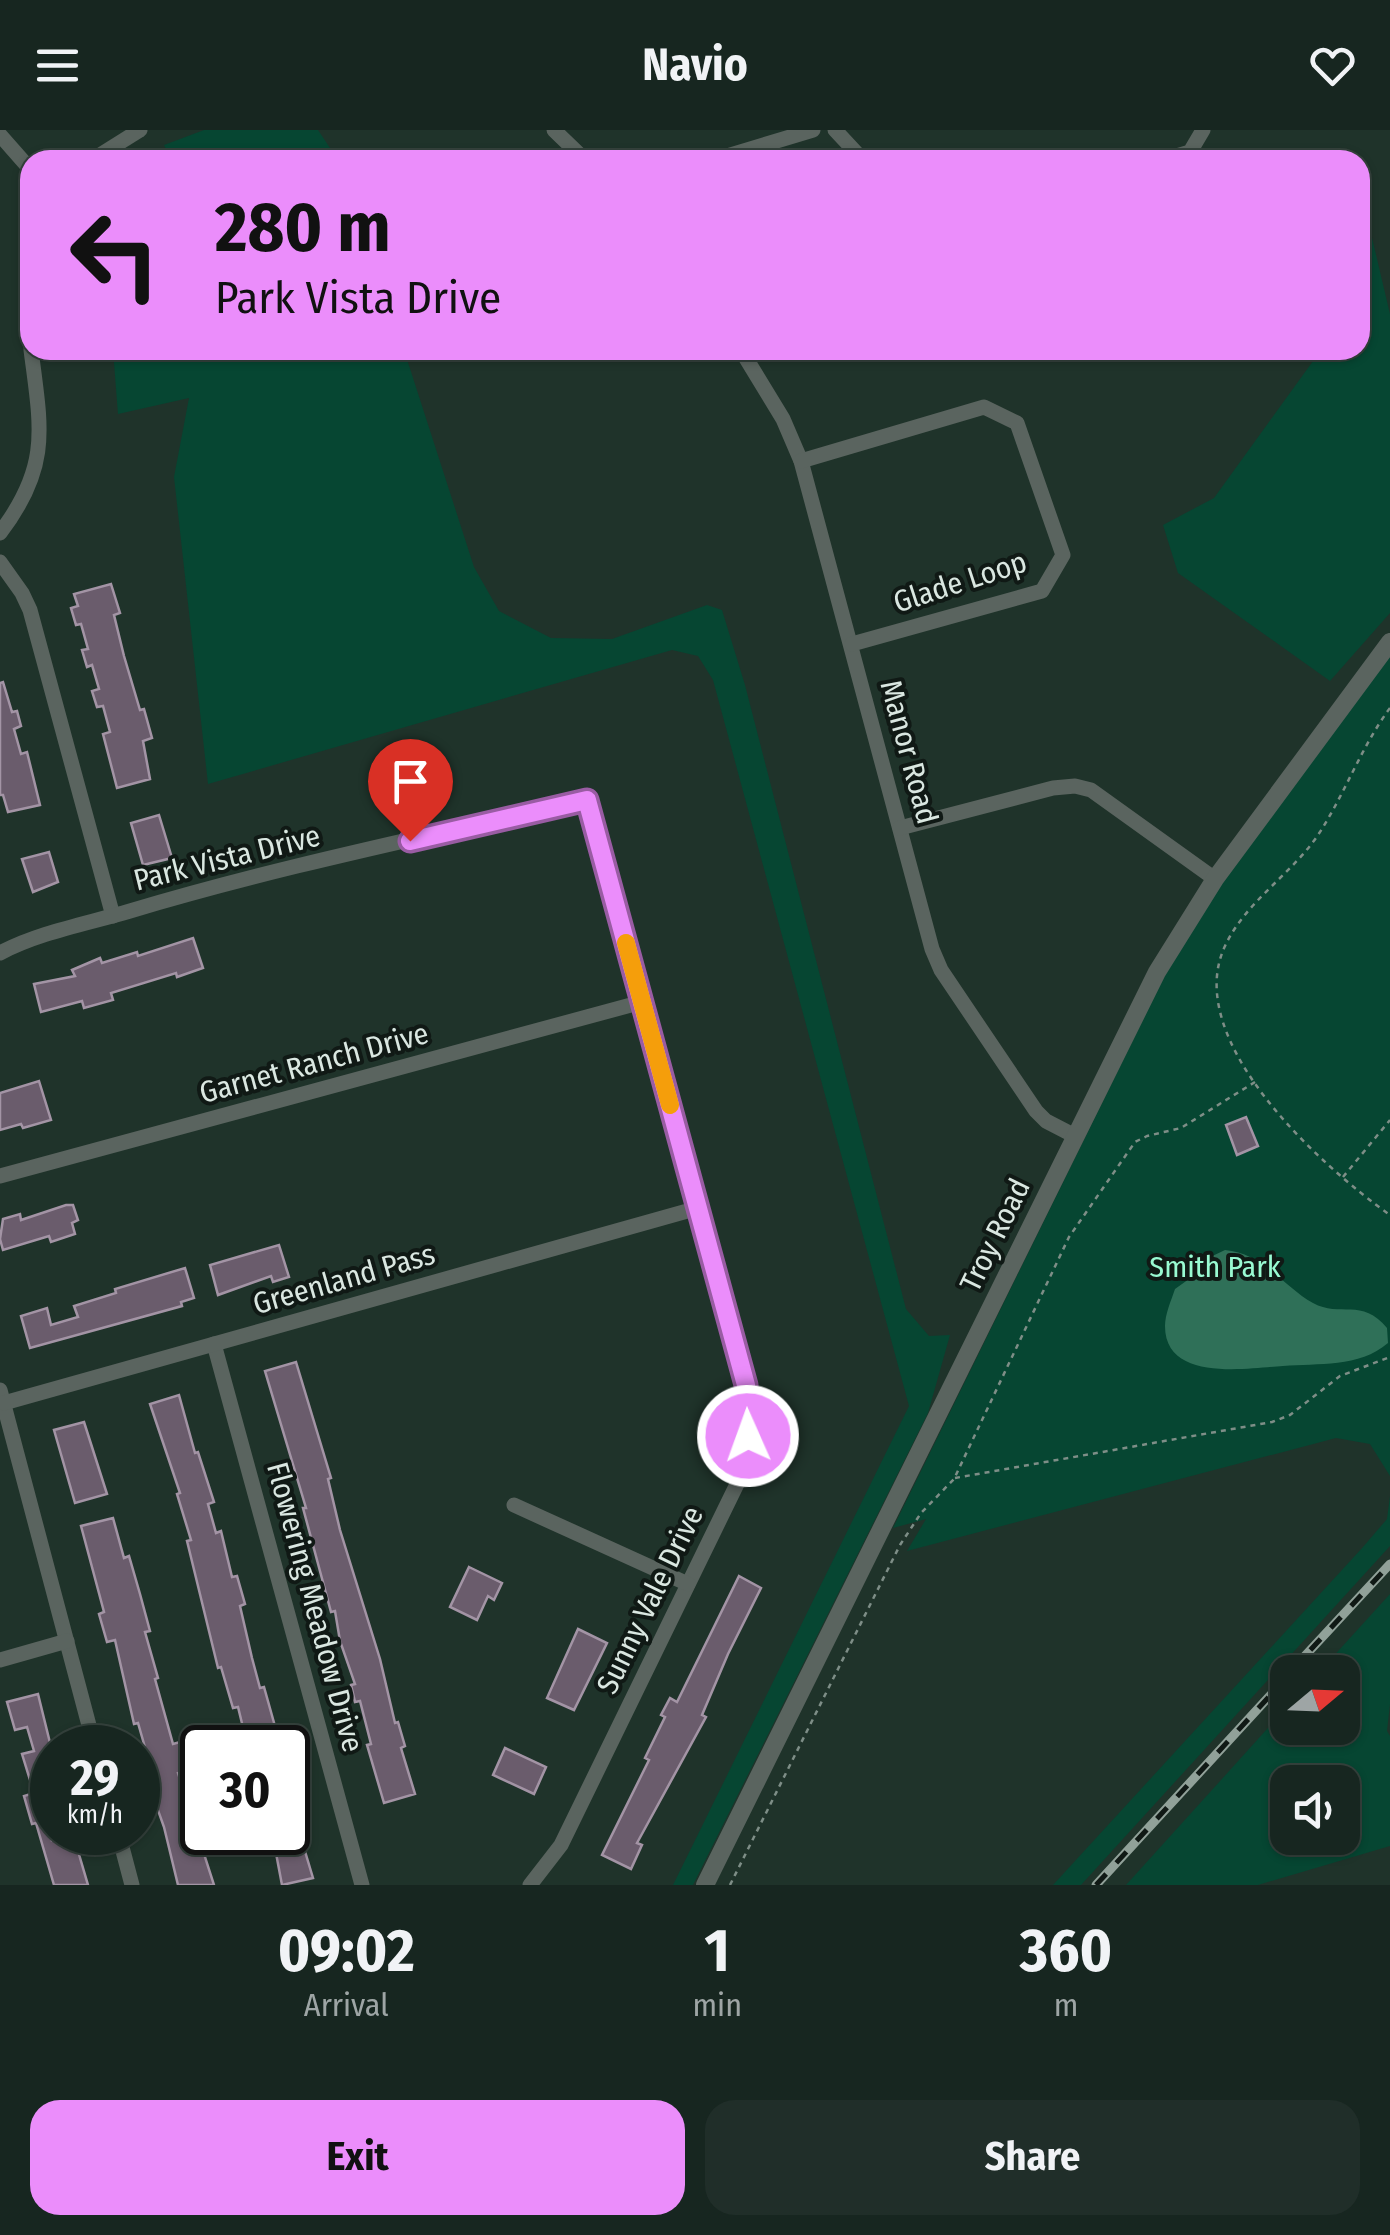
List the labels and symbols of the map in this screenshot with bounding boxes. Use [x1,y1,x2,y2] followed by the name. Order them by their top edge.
[889,544,1031,620] street label: Glade Loop
[873,676,945,828] street label: Manor Road
[368,739,453,842] pin
[130,817,324,899] street label: Park Vista Drive
[196,1015,432,1111] street label: Garnet Ranch Drive
[952,1173,1038,1297] street label: Troy Road
[249,1236,439,1322] street label: Greenland Pass
[1149,1249,1281,1285] park label: Smith Park
[696,1384,800,1488] position arrow
[259,1458,371,1756] street label: Flowering Meadow Drive
[589,1500,711,1700] street label: Sunny Vale Drive
[1270,1655,1360,1745] north arrow
[180,1725,310,1855] speed limit sign: 30

